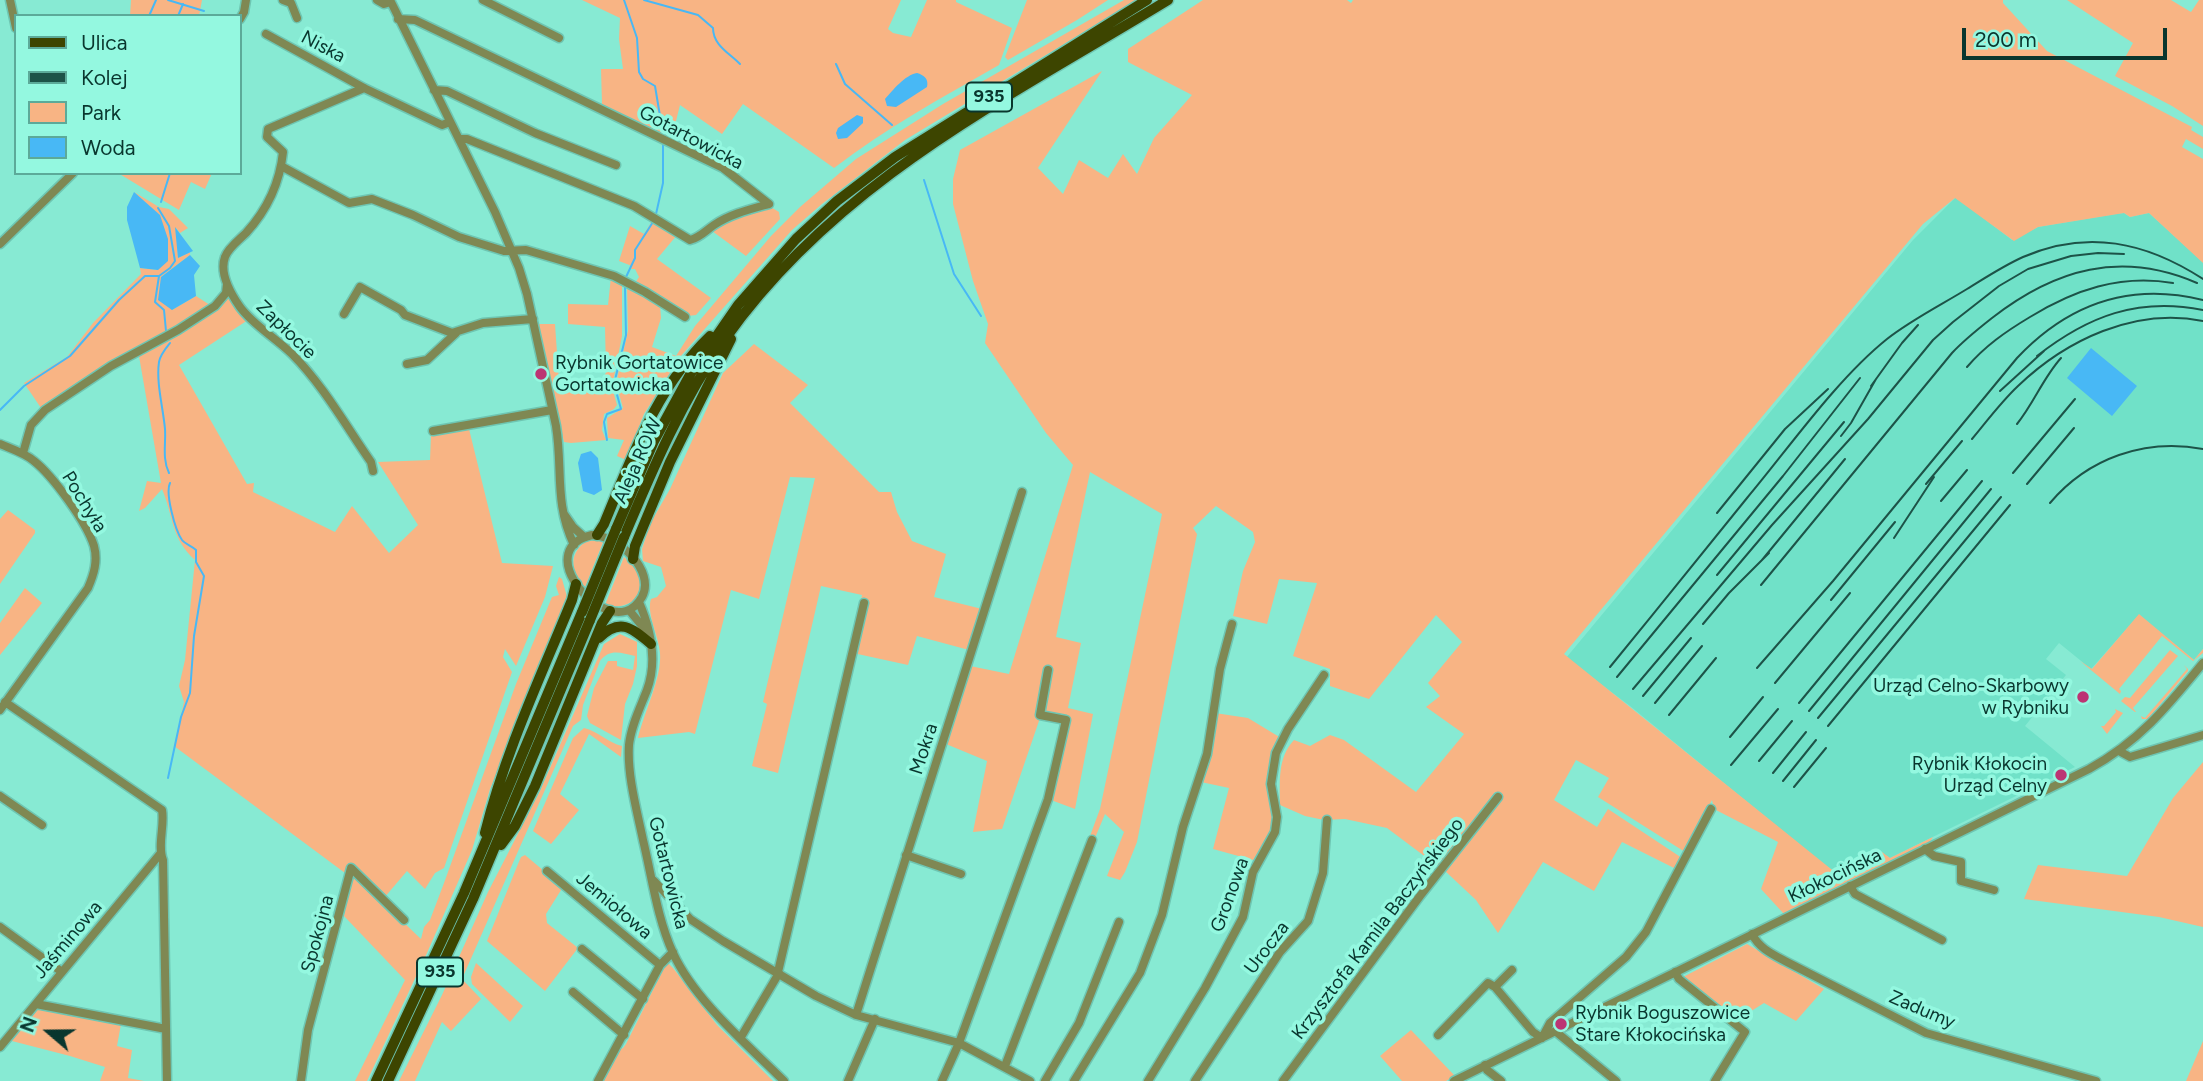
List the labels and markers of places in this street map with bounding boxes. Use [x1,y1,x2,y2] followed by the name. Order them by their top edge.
[555,352,723,396] place label: Rybnik Gortatowice Gortatowicka
[533,366,549,382] marker: Rybnik Gortatowice Gortatowicka
[1873,675,2069,719] place label: Urząd Celno-Skarbowy w Rybniku
[2075,689,2091,705] marker: Urząd Celno-Skarbowy w Rybniku
[1912,753,2047,797] place label: Rybnik Kłokocin Urząd Celny
[2053,767,2069,783] marker: Rybnik Kłokocin Urząd Celny
[1575,1002,1750,1046] place label: Rybnik Boguszowice Stare Kłokocińska
[1553,1016,1569,1032] marker: Rybnik Boguszowice Stare Kłokocińska

